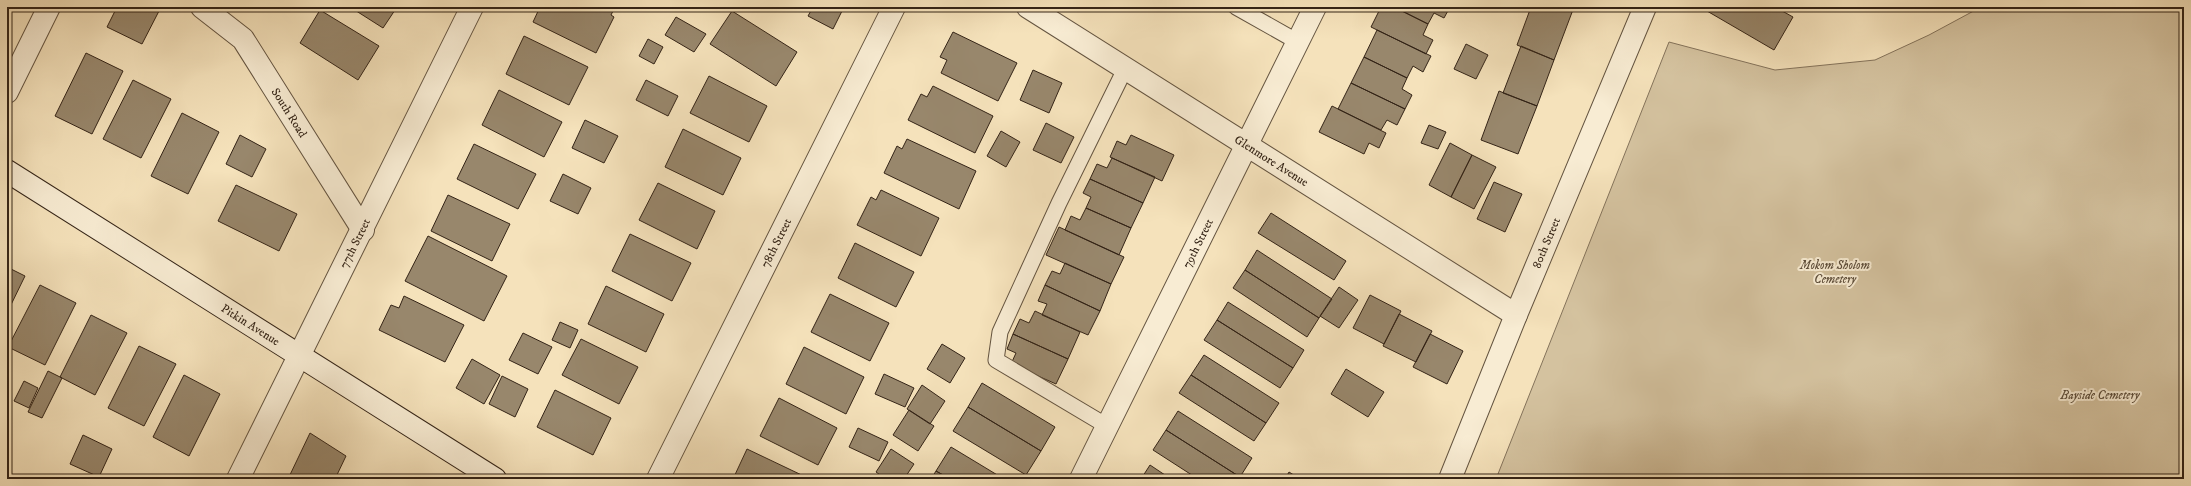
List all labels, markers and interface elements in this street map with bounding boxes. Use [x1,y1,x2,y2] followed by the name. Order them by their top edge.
[268,85,310,140] street label: South Road
[1231,132,1311,190] street label: Glenmore Avenue
[1529,215,1564,271] street label: 80th Street
[337,216,374,271] street label: 77th Street
[758,216,795,270] street label: 78th Street
[1180,216,1217,271] street label: 79th Street
[1799,258,1870,287] park label: Mokom Sholom Cemetery
[218,301,282,349] street label: Pitkin Avenue
[2060,388,2141,403] park label: Bayside Cemetery

